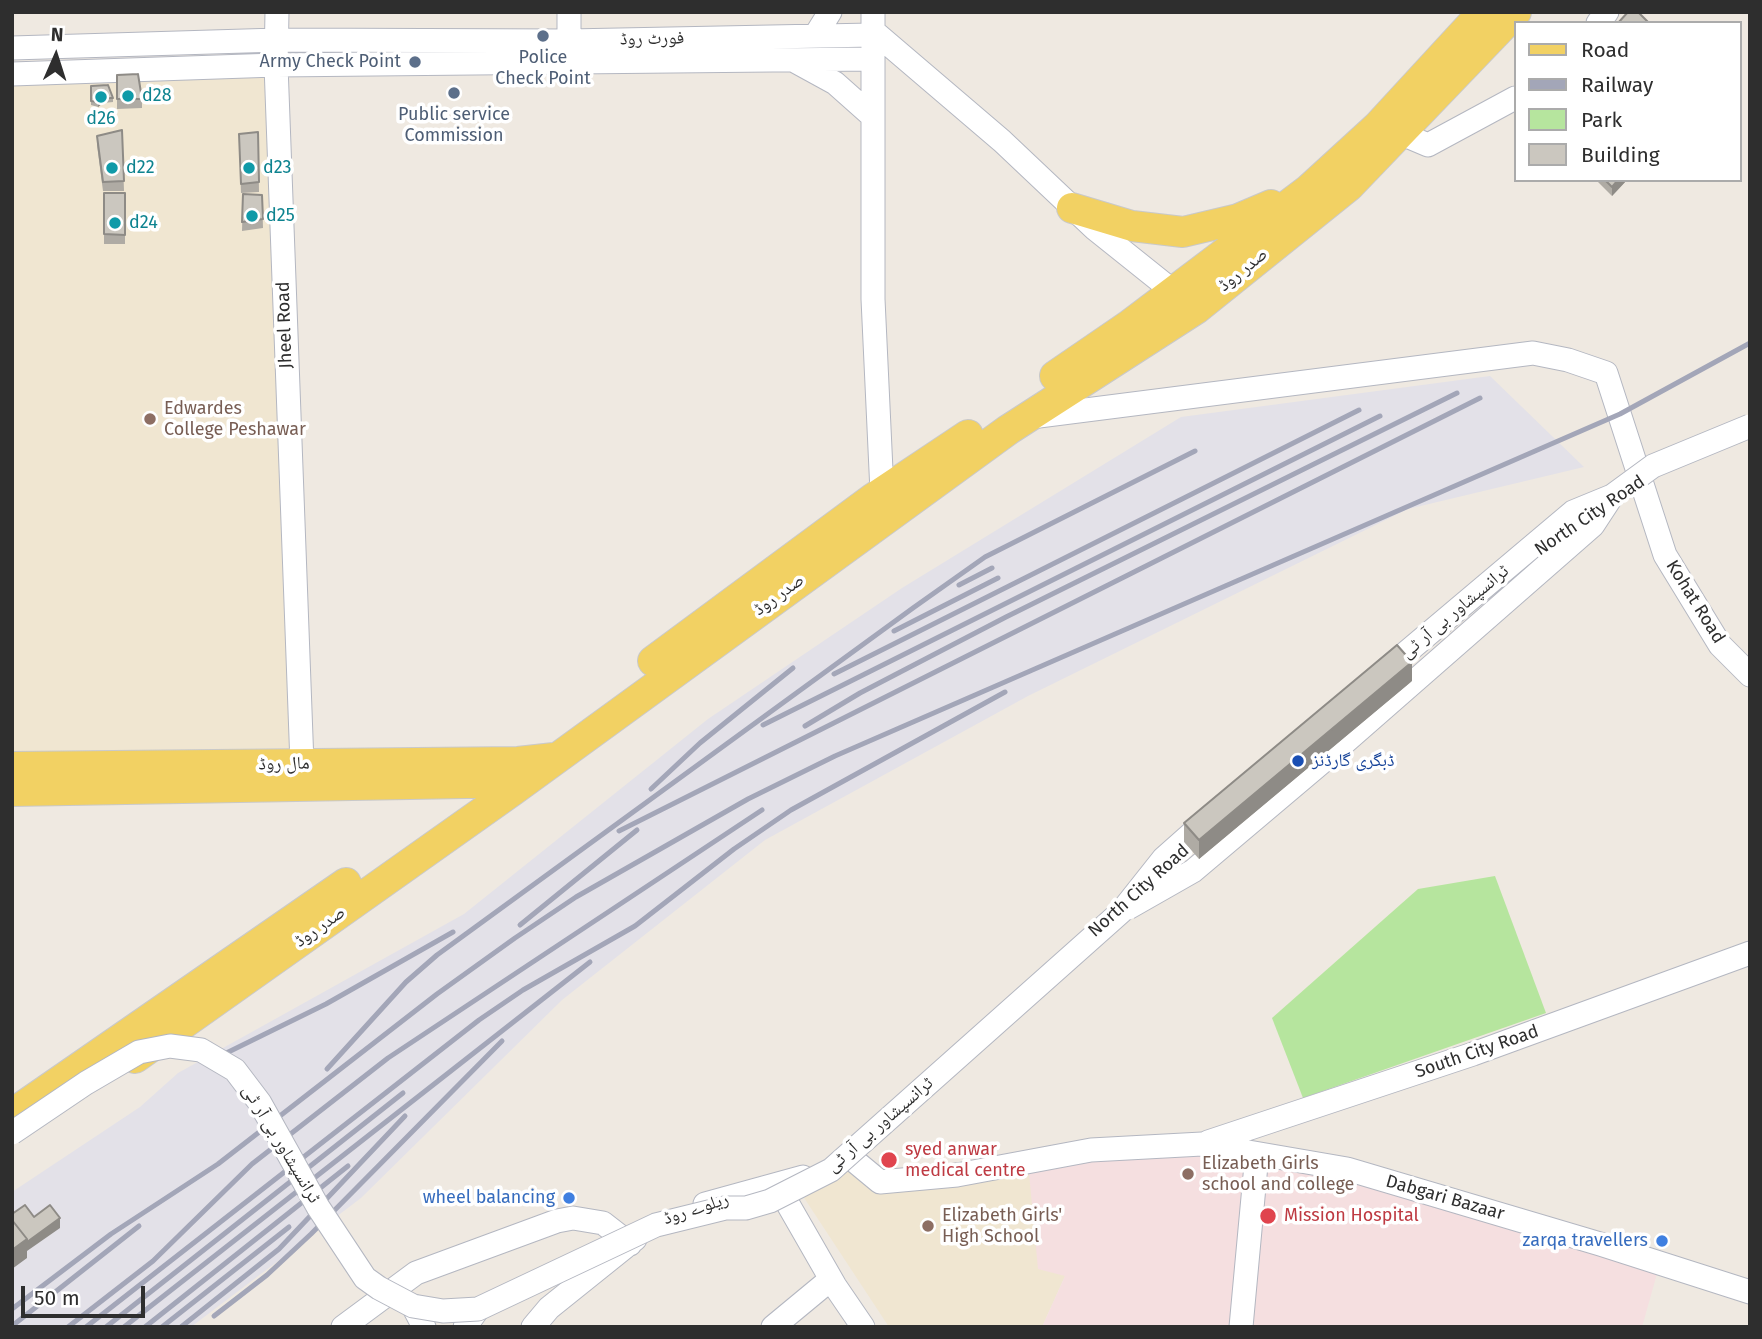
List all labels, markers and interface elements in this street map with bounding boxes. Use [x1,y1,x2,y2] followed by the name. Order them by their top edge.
[21,21,91,91] north arrow
[1514,21,1741,182] legend
[50,23,64,46] text: N
[535,28,551,44] marker: Police Check Point
[620,28,684,50] street label: فورٹ روڈ
[1581,37,1629,63] text: Road
[495,47,591,90] place label: Police Check Point
[259,51,401,73] place label: Army Check Point
[407,54,423,70] marker: Army Check Point
[1581,72,1653,98] text: Railway
[142,85,172,107] place label: d28
[446,85,462,101] marker: Public service Commission
[120,88,136,104] marker: d28
[93,89,109,105] marker: d26
[398,104,510,146] place label: Public service Commission
[1581,107,1622,133] text: Park
[86,108,116,130] place label: d26
[1581,142,1660,168] text: Building
[126,157,155,179] place label: d22
[263,157,292,179] place label: d23
[104,160,120,176] marker: d22
[241,160,257,176] marker: d23
[266,205,295,227] place label: d25
[244,208,260,224] marker: d25
[129,212,158,234] place label: d24
[107,215,123,231] marker: d24
[1214,244,1272,296] street label: صدر روڈ
[273,281,297,369] street label: Jheel Road
[164,398,306,440] place label: Edwardes College Peshawar
[142,411,158,427] marker: Edwardes College Peshawar
[1531,471,1649,561] street label: North City Road
[1661,556,1729,648] street label: Kohat Road
[1397,561,1513,663] street label: ٹرانسپشاور بی آر ٹی
[750,569,808,621] street label: صدر روڈ
[1312,750,1394,772] place label: ڈبگری گارڈنز
[258,753,310,775] street label: مال روڈ
[1290,753,1306,769] marker: ڈبگری گارڈنز
[1084,840,1194,942] street label: North City Road
[290,902,350,952] street label: صدر روڈ
[1412,1021,1542,1083] street label: South City Road
[822,1073,938,1177] street label: ٹرانسپشاور بی آر ٹی
[237,1081,325,1207] street label: ٹرانسپشاور بی آر ٹی
[905,1139,1025,1182] place label: syed anwar medical centre
[879,1150,899,1170] marker: syed anwar medical centre
[1202,1153,1354,1196] place label: Elizabeth Girls school and college
[1180,1166,1196,1182] marker: Elizabeth Girls school and college
[1383,1171,1507,1225] street label: Dabgari Bazaar
[423,1187,555,1209] place label: wheel balancing
[661,1188,731,1230] street label: ریلوے روڈ
[561,1190,577,1206] marker: wheel balancing
[942,1205,1062,1248] place label: Elizabeth Girls' High School
[1284,1205,1419,1227] place label: Mission Hospital
[1258,1206,1278,1226] marker: Mission Hospital
[920,1218,936,1234] marker: Elizabeth Girls' High School
[1523,1230,1648,1252] place label: zarqa travellers
[1654,1233,1670,1249] marker: zarqa travellers
[24,1272,149,1316] scale bar
[34,1285,80,1311] text: 50 m

